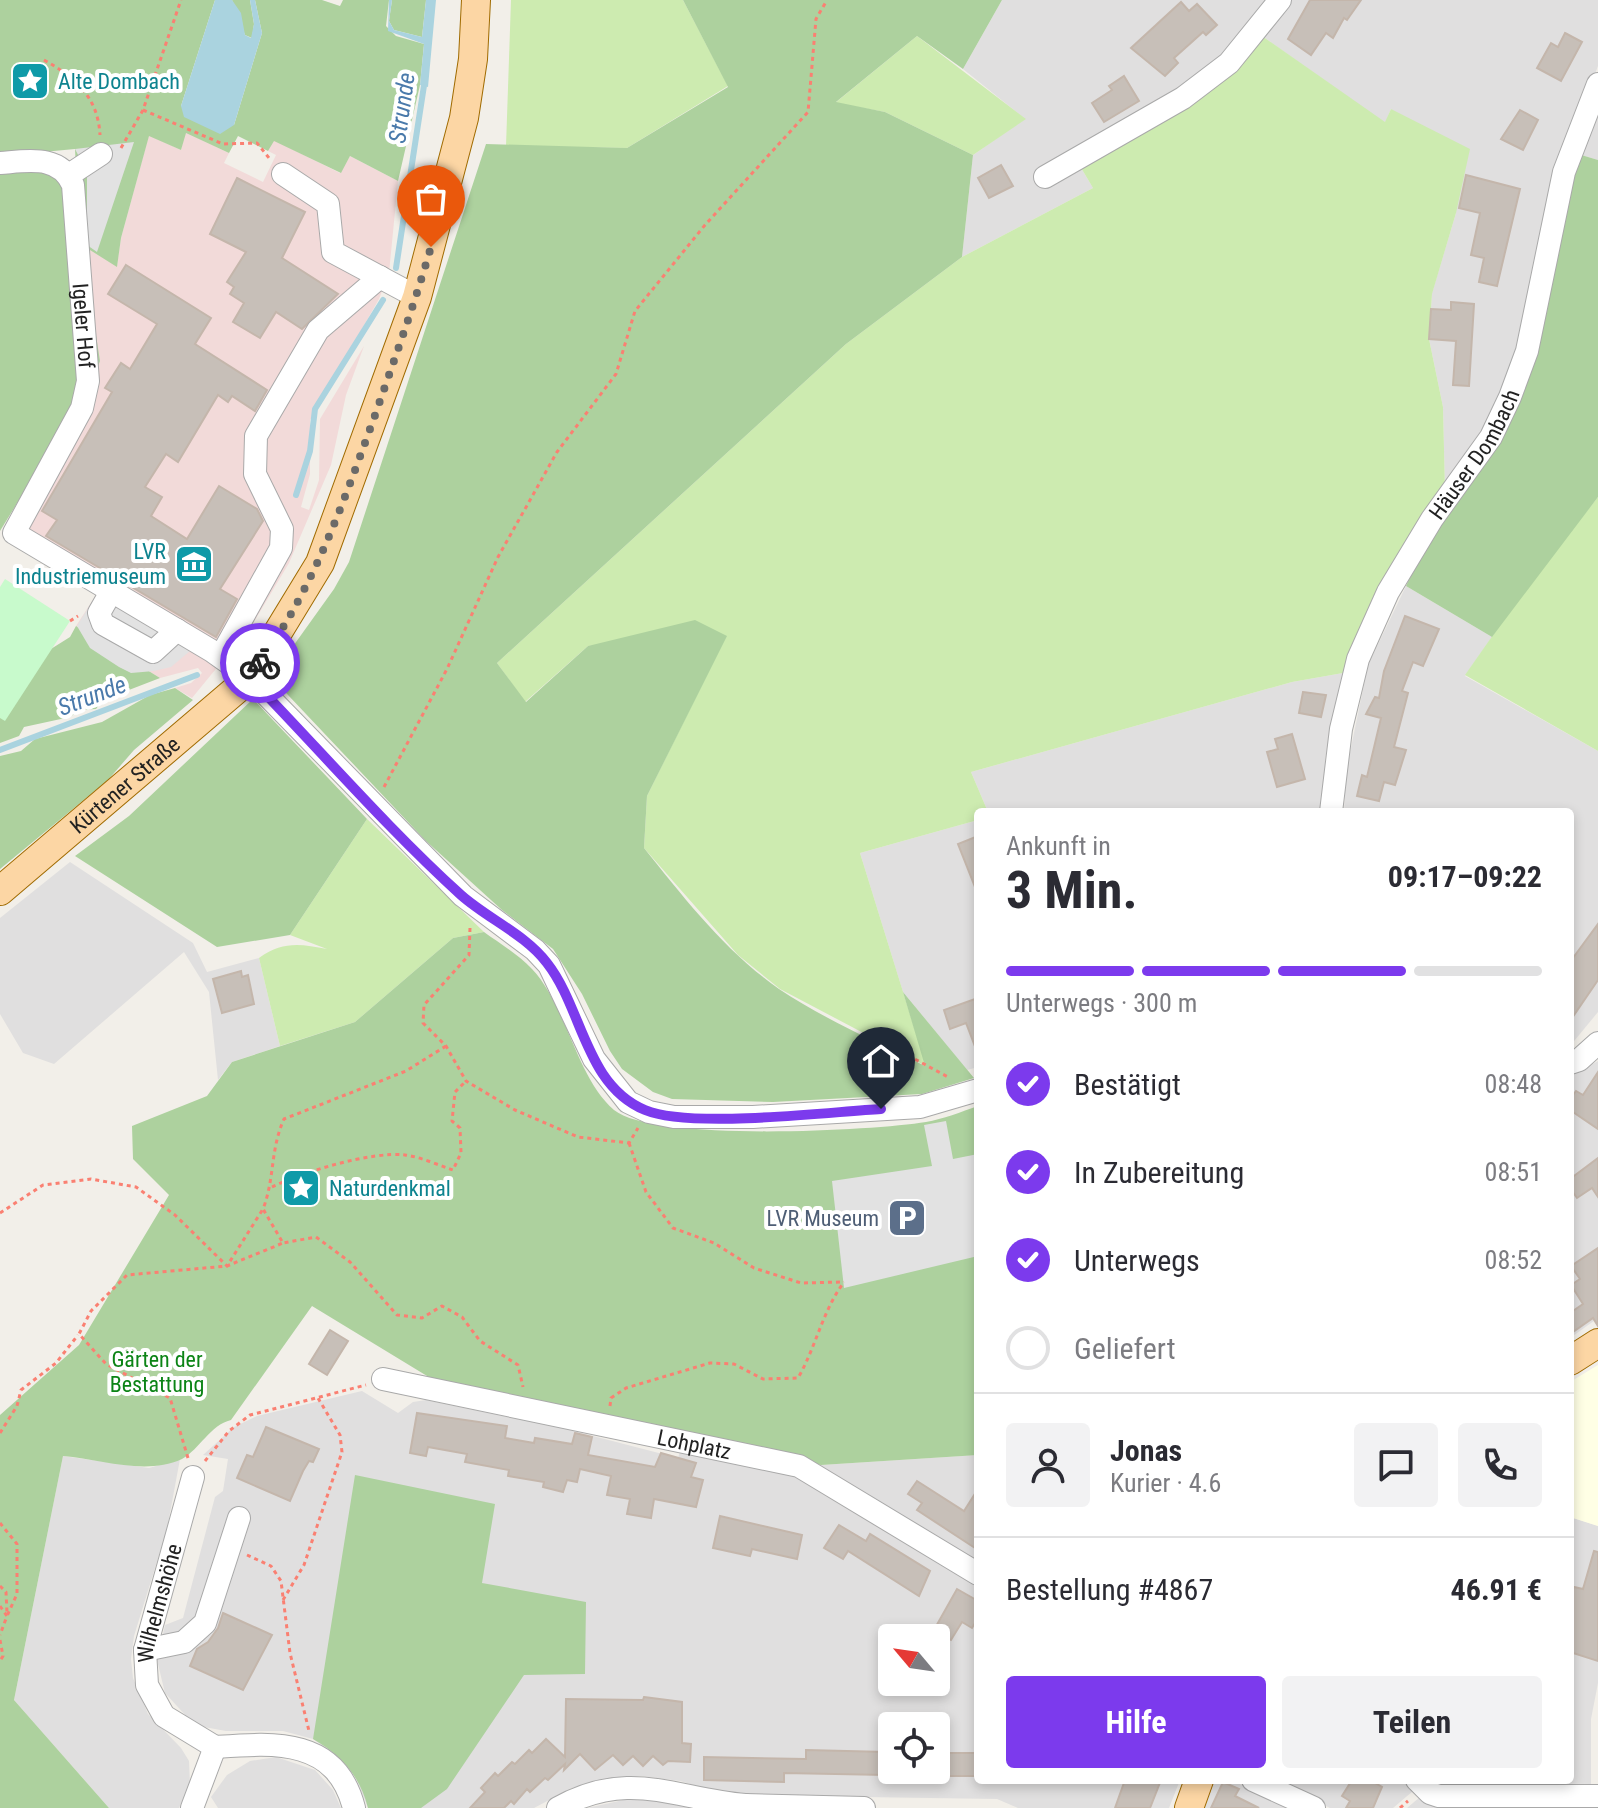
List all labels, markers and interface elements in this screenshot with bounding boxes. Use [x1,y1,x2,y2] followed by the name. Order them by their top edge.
[9,60,51,102] place icon: Alte Dombach
[58,69,180,94] place label: Alte Dombach
[383,71,421,145] water label: Strunde
[397,165,465,247] pin
[409,177,453,221] icon: bag
[68,282,99,369] street label: Igeler Hof
[1424,386,1525,524] street label: Häuser Dombach
[15,539,166,589] place label: LVR Industriemuseum
[173,543,215,585] museum icon: LVR Industriemuseum
[220,623,300,703] courier
[238,641,282,685] icon: bike
[54,670,130,722] water label: Strunde
[65,731,185,839] street label: Kürtener Straße
[1006,831,1111,861] text: Ankunft in
[1388,859,1542,894] text: 09:17–09:22
[1006,860,1138,921] text: 3 Min.
[1006,988,1197,1018] text: Unterwegs · 300 m
[847,1027,915,1109] pin
[859,1039,903,1083] icon: home
[1006,1062,1050,1106] icon: check
[1074,1067,1181,1102] text: Bestätigt
[1485,1069,1542,1099] text: 08:48
[1006,1150,1050,1194] icon: check
[1074,1155,1244,1190] text: In Zubereitung
[1485,1157,1542,1187] text: 08:51
[280,1167,322,1209] place icon: Naturdenkmal
[329,1176,451,1201] place label: Naturdenkmal
[886,1197,928,1239] parking icon: LVR Museum
[767,1206,879,1231] place label: LVR Museum
[1006,1238,1050,1282] icon: check
[1074,1243,1200,1278] text: Unterwegs
[1485,1245,1542,1275] text: 08:52
[1074,1331,1176,1366] text: Geliefert
[110,1347,204,1397] park label: Gärten der Bestattung
[1006,1423,1090,1507] button: person
[1354,1423,1438,1507] button: chat
[1458,1423,1542,1507] button: phone
[655,1425,733,1464] street label: Lohplatz
[1110,1433,1182,1468] text: Jonas
[1110,1468,1221,1498] text: Kurier · 4.6
[133,1541,187,1663] street label: Wilhelmshöhe
[1006,1572,1213,1607] text: Bestellung #4867
[1451,1572,1542,1607] text: 46.91 €
[878,1624,950,1696] north arrow
[878,1624,950,1784] map controls
[1006,1676,1266,1768] button: Hilfe
[1282,1676,1542,1768] button: Teilen
[878,1712,950,1784] button: locate

